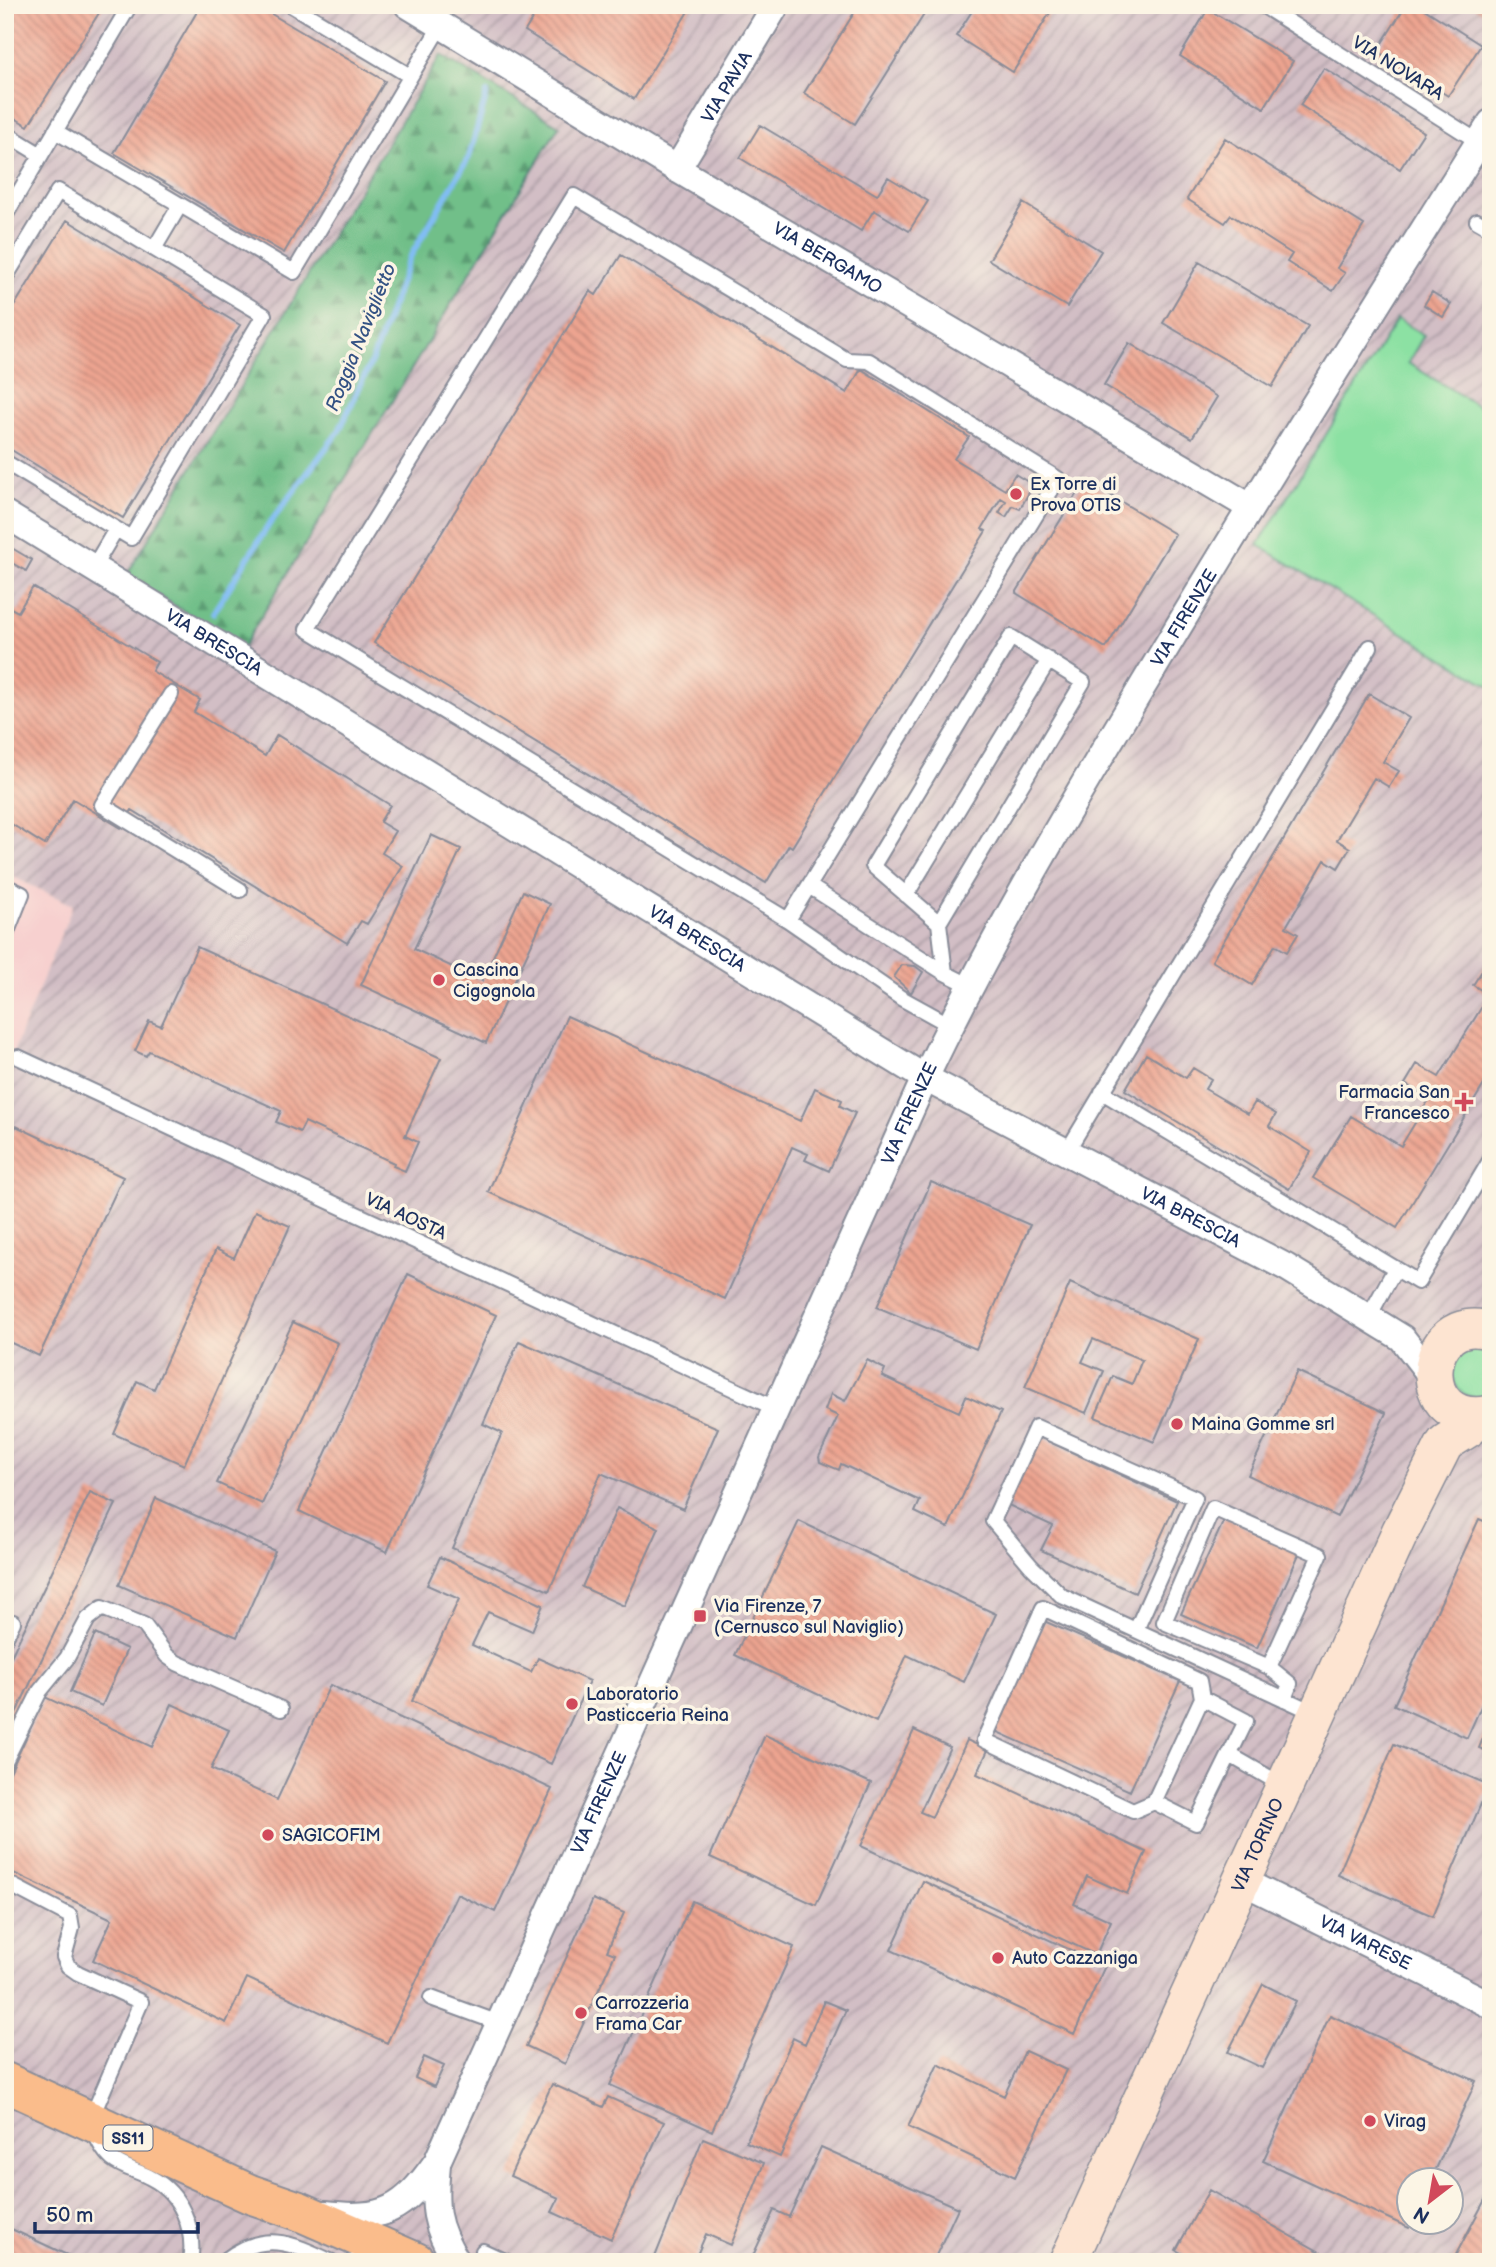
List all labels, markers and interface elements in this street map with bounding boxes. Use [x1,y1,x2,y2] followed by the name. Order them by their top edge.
[1348,32,1447,105] street label: VIA NOVARA
[697,47,757,127] street label: VIA PAVIA
[769,218,886,299] street label: VIA BERGAMO
[321,260,401,415] water label: Roggia Naviglietto
[1030,474,1121,516] place label: Ex Torre di Prova OTIS
[1008,486,1024,502] marker: Ex Torre di Prova OTIS
[1147,565,1222,671] street label: VIA FIRENZE
[161,605,266,680] street label: VIA BRESCIA
[645,901,749,976] street label: VIA BRESCIA
[453,960,536,1002] place label: Cascina Cigognola
[431,972,447,988] marker: Cascina Cigognola
[877,1059,942,1168] street label: VIA FIRENZE
[1338,1082,1450,1124] place label: Farmacia San Francesco
[1456,1094,1472,1110] marker: Farmacia San Francesco
[1137,1183,1244,1252] street label: VIA BRESCIA
[362,1189,450,1244] street label: VIA AOSTA
[1191,1414,1335,1435] place label: Maina Gomme srl
[1169,1416,1185,1432] marker: Maina Gomme srl
[714,1596,904,1638] place label: Via Firenze, 7 (Cernusco sul Naviglio)
[692,1608,708,1624] marker: Via Firenze, 7 (Cernusco sul Naviglio)
[586,1684,729,1726] place label: Laboratorio Pasticceria Reina
[564,1696,580,1712] marker: Laboratorio Pasticceria Reina
[567,1748,631,1857] street label: VIA FIRENZE
[1228,1795,1289,1896] street label: VIA TORINO
[282,1825,381,1846] place label: SAGICOFIM
[260,1827,276,1843] marker: SAGICOFIM
[1316,1911,1415,1975] street label: VIA VARESE
[1012,1948,1138,1969] place label: Auto Cazzaniga
[990,1950,1006,1966] marker: Auto Cazzaniga
[595,1993,689,2035] place label: Carrozzeria Frama Car
[573,2005,589,2021] marker: Carrozzeria Frama Car
[1384,2111,1426,2132] place label: Virag
[1362,2113,1378,2129] marker: Virag
[104,2126,152,2150] road number: SS11
[1394,2166,1464,2236] north arrow
[35,2190,198,2234] scale bar
[1410,2201,1434,2228] text: N
[46,2203,93,2228] text: 50 m

